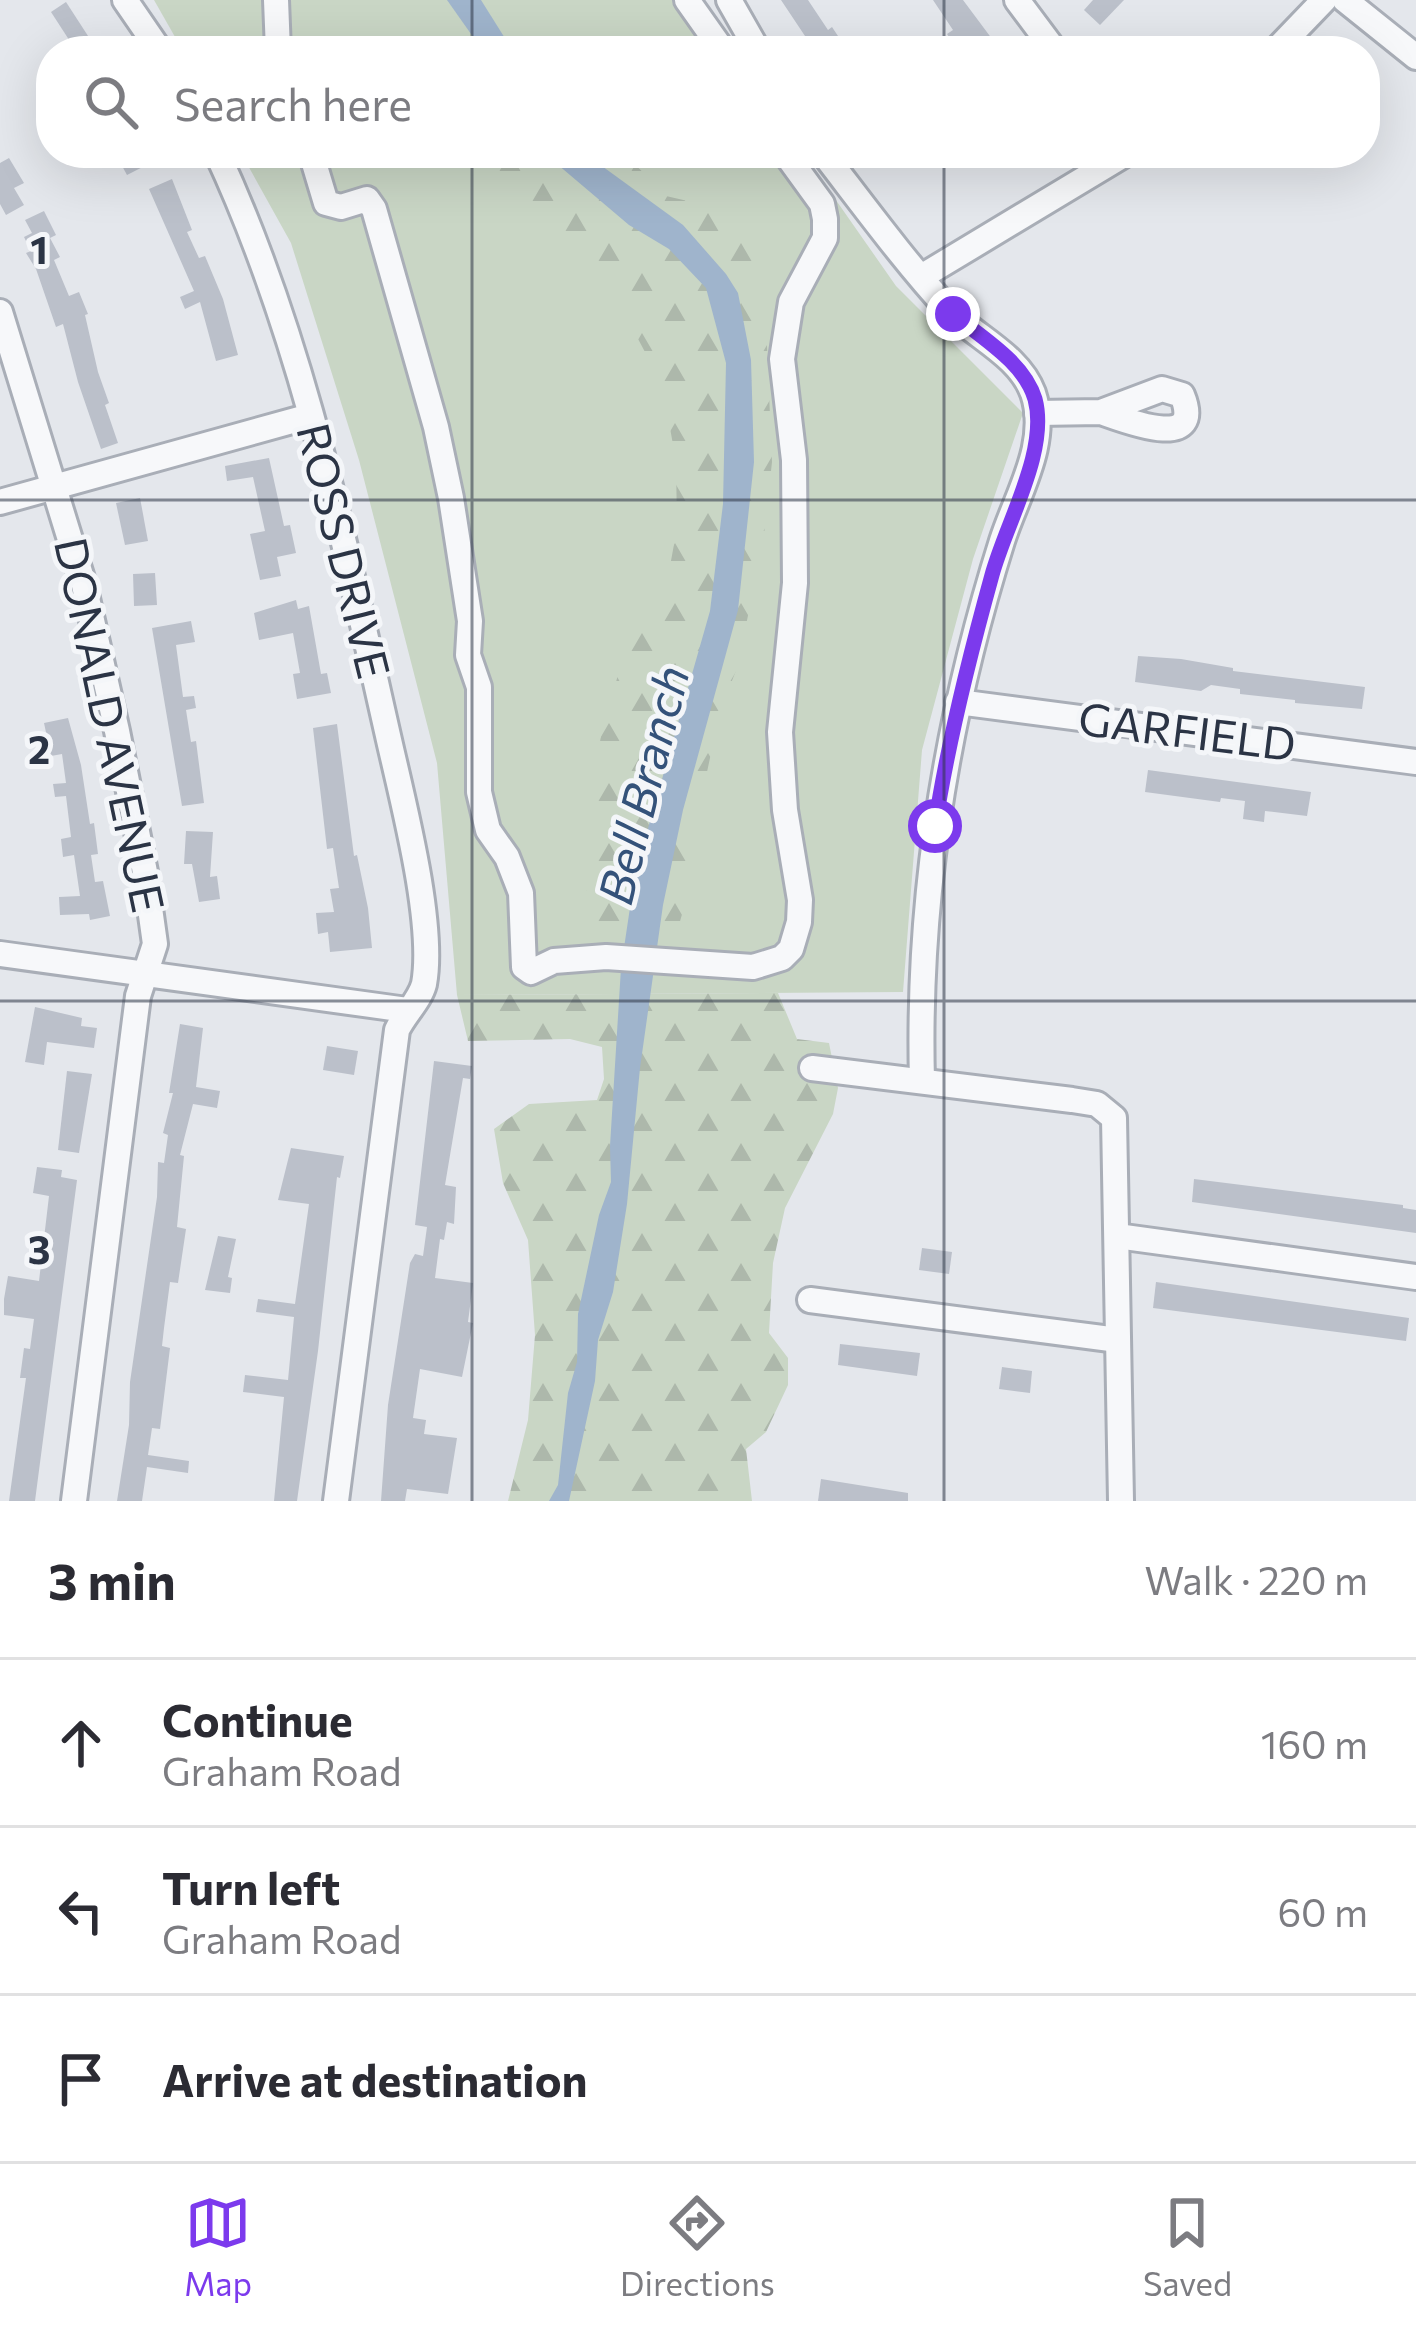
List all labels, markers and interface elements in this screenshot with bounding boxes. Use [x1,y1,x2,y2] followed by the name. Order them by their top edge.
[36,36,1380,168] search box
[78,69,144,135] icon: search
[174,75,412,130] text: Search here
[30,224,48,272] text: 1
[926,287,980,341] route end
[287,417,404,684] street label: ROSS DRIVE
[45,532,178,917] street label: DONALD AVENUE
[584,659,700,910] water label: Bell Branch
[1076,689,1299,770] street label: GARFIELD
[28,724,50,772] text: 2
[908,799,962,853] route start
[28,1224,50,1272] text: 3
[48,1548,176,1611] text: 3 min
[1145,1555,1368,1603] text: Walk · 220 m
[162,1691,353,1746] text: Continue
[48,1710,114,1776] icon: ahead
[1261,1719,1368,1767] text: 160 m
[162,1746,402,1794] text: Graham Road
[162,1859,340,1914] text: Turn left
[48,1878,114,1944] icon: left
[1277,1887,1368,1935] text: 60 m
[162,1914,402,1962] text: Graham Road
[48,2046,114,2112] icon: arrive
[162,2051,588,2106] text: Arrive at destination
[184,2190,252,2303] tab: Map
[620,2190,775,2303] tab: Directions
[1143,2190,1232,2303] tab: Saved

